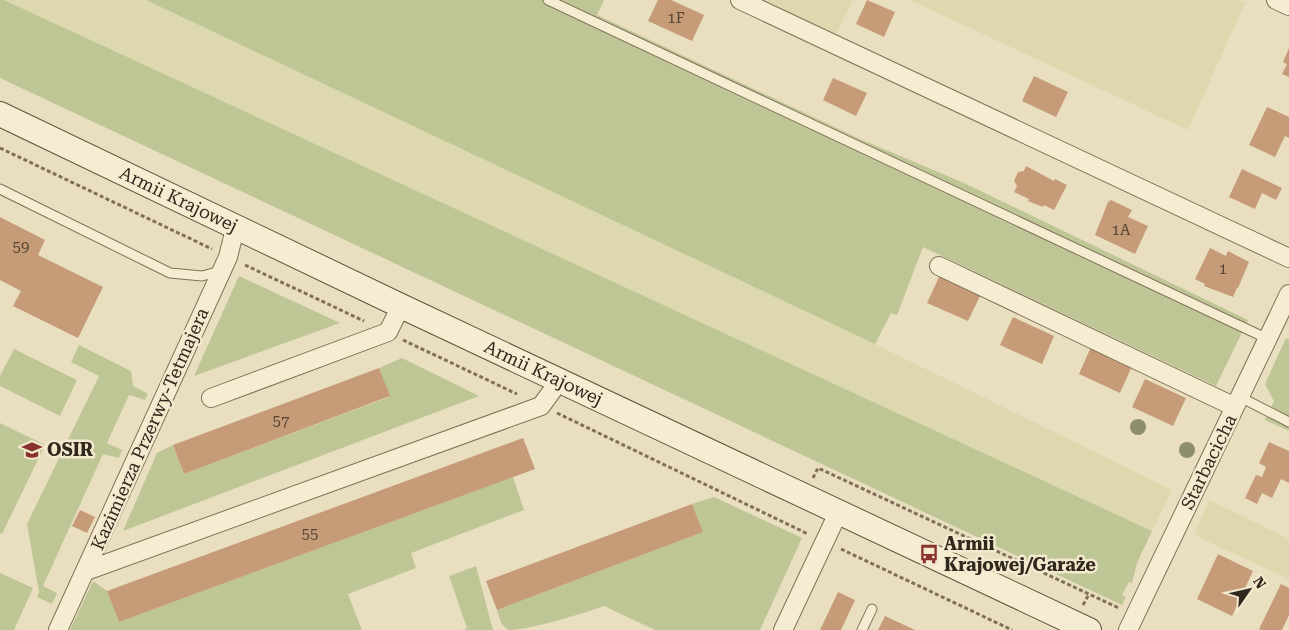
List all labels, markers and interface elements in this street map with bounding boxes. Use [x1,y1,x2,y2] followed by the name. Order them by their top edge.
[667,9,685,27] house number: 1F
[116,162,241,236] street label: Armii Krajowej
[1112,221,1131,239] house number: 1A
[13,238,29,256] house number: 59
[1219,260,1227,278] house number: 1
[87,304,213,553] street label: Kazimierza Przerwy-Tetmajera
[481,336,606,409] street label: Armii Krajowej
[1176,411,1241,513] street label: Starbacicha
[273,412,289,430] house number: 57
[21,439,43,461] school or university icon: OSIR
[47,439,94,460] place label: OSIR
[302,525,318,543] house number: 55
[944,533,1096,575] place label: Armii Krajowej/Garaże
[918,543,940,565] bus stop icon: Armii Krajowej/Garaże
[1224,565,1274,615] north arrow
[1250,574,1270,592] text: N

